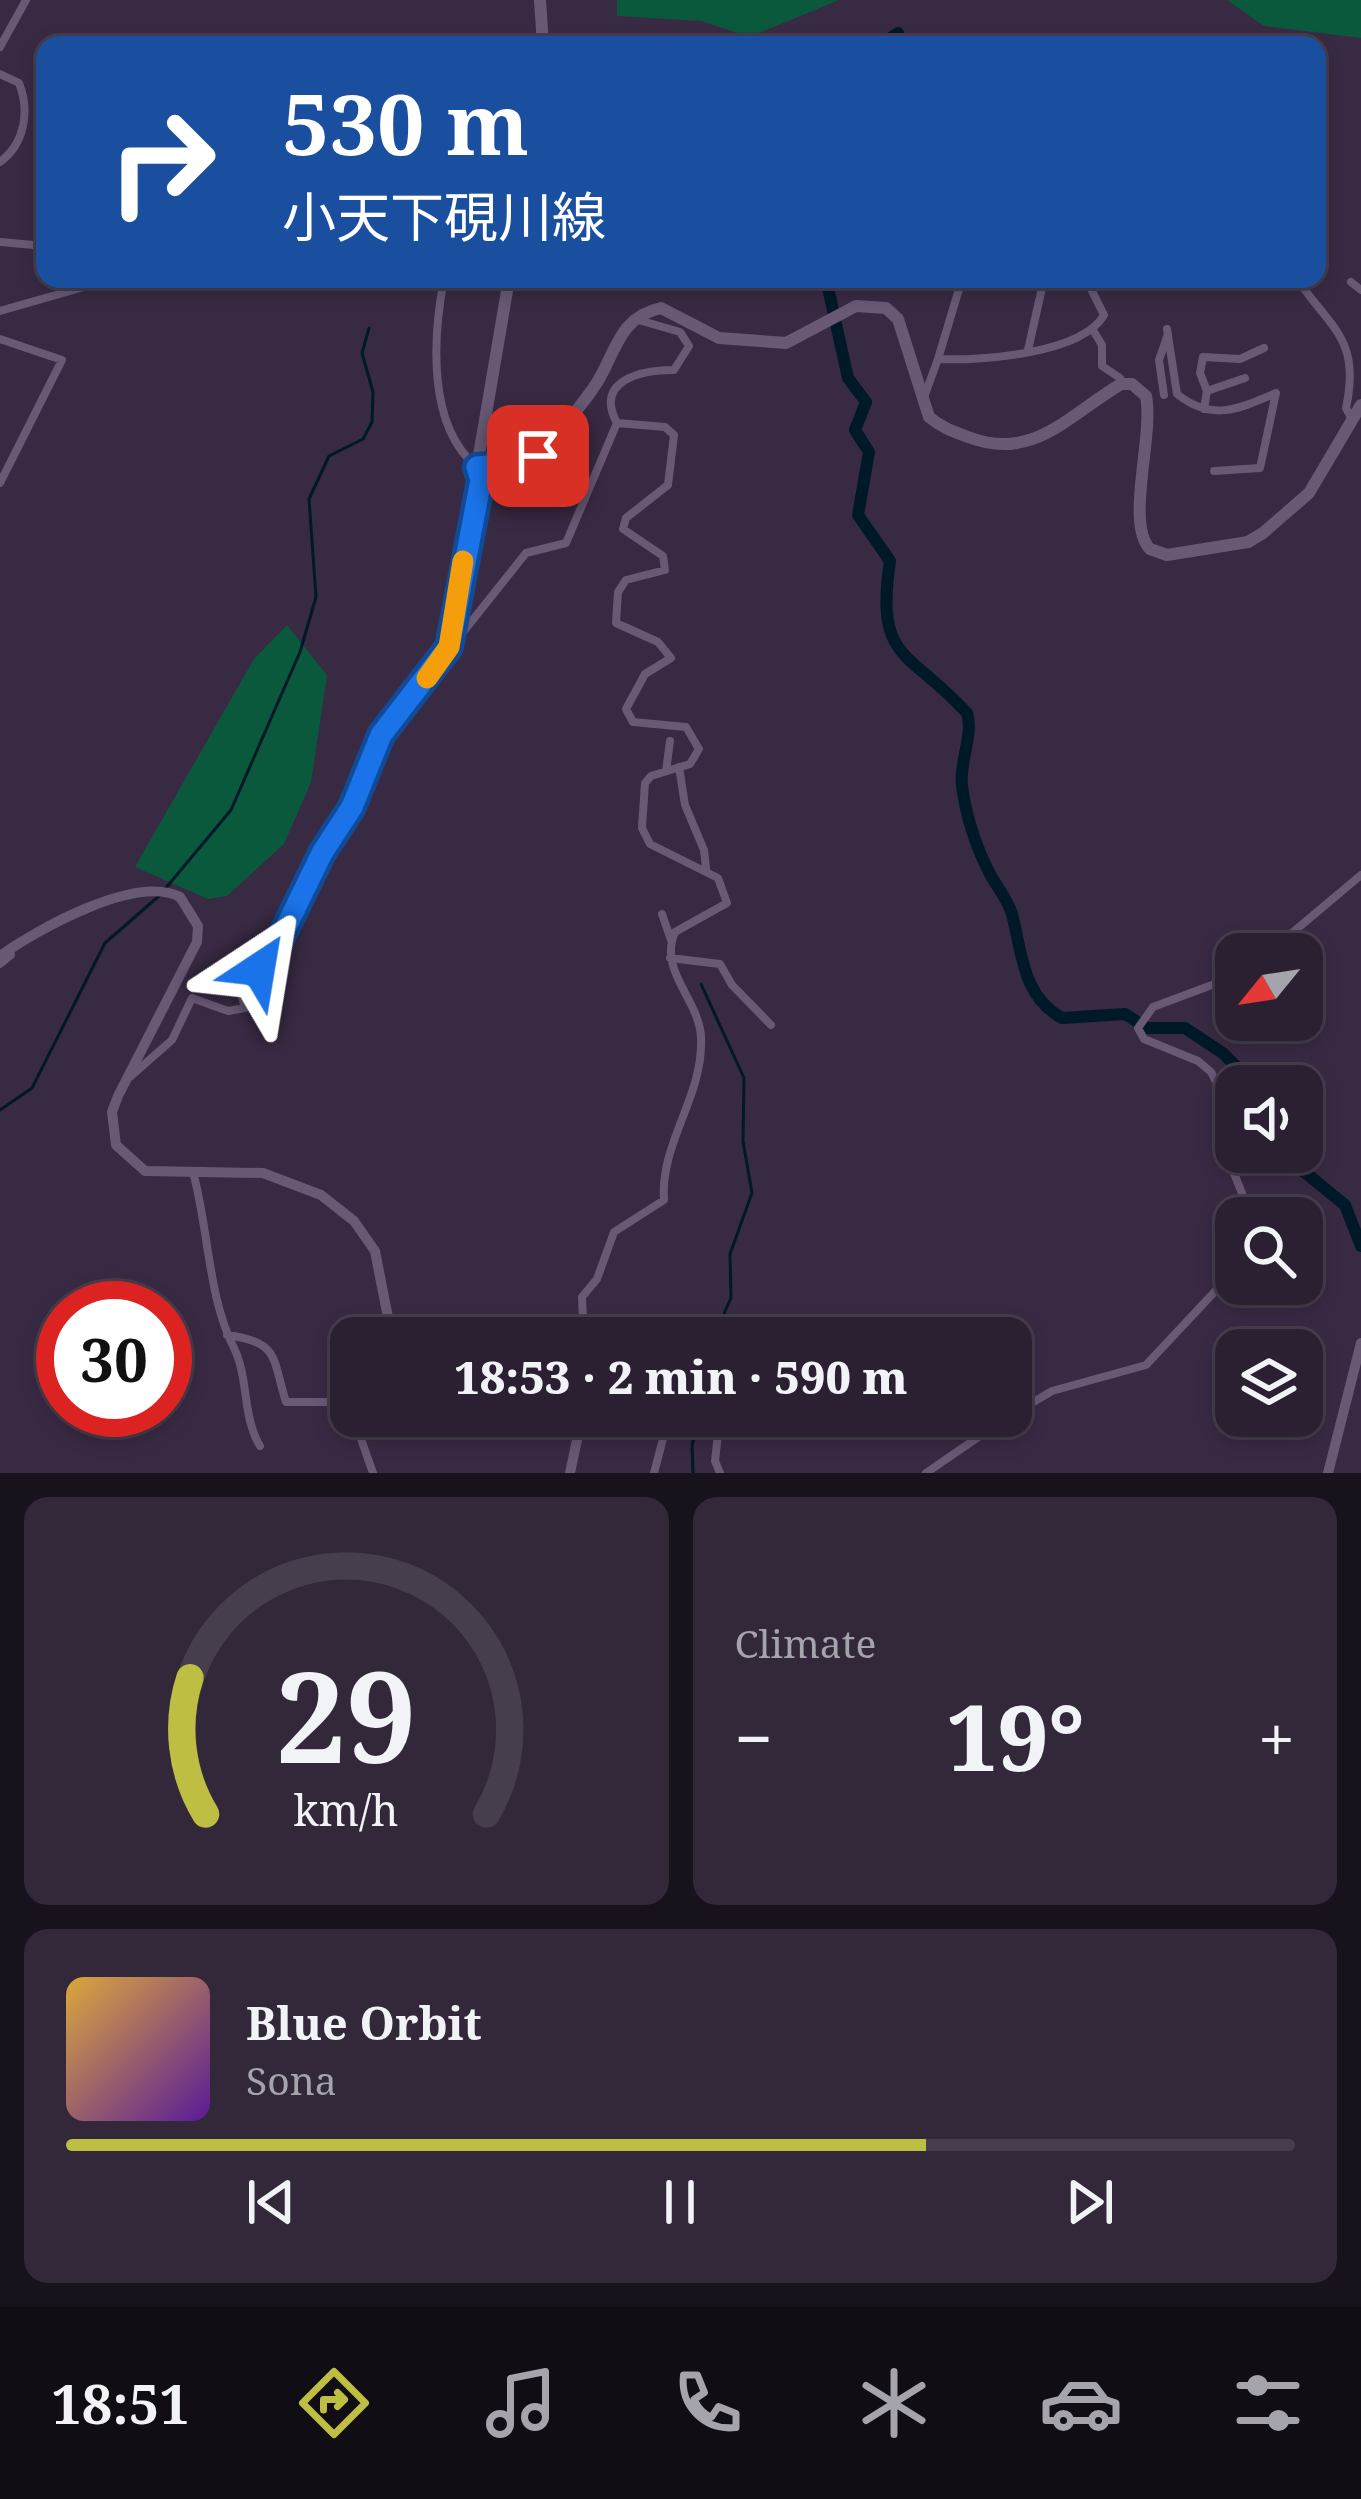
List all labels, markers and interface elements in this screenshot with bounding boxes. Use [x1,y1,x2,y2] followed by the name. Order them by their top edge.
[282,65,529,180] text: 530 m
[84,84,240,240] icon: right
[282,179,606,253] text: 小天下硯川線
[487,405,589,507] pin
[505,423,571,489] icon: arrive
[196,906,322,1032] position arrow
[1215,933,1323,1041] north arrow
[1215,933,1323,1437] map controls
[1215,1065,1323,1173] button: sound
[1215,1197,1323,1305] button: search
[36,1281,192,1437] speed limit sign: 30
[1215,1329,1323,1437] button: layers
[454,1346,908,1407] text: 18:53 · 2 min · 590 m
[735,1616,876,1669] text: Climate
[276,1630,417,1800] text: 29
[946,1675,1084,1797] text: 19°
[735,1692,773,1782] text: −
[1258,1692,1295,1782] text: +
[294,1780,399,1839] text: km/h
[246,1992,482,2053] text: Blue Orbit
[246,2053,337,2106] text: Sona
[238,2169,304,2235] icon: previous
[647,2169,713,2235] icon: pause
[1057,2169,1123,2235] icon: next
[292,2361,376,2445] icon: directions
[479,2361,563,2445] icon: music
[666,2361,750,2445] icon: phone
[852,2361,936,2445] icon: climate
[1039,2361,1123,2445] icon: car
[1226,2361,1310,2445] icon: filters
[51,2366,190,2440] text: 18:51

